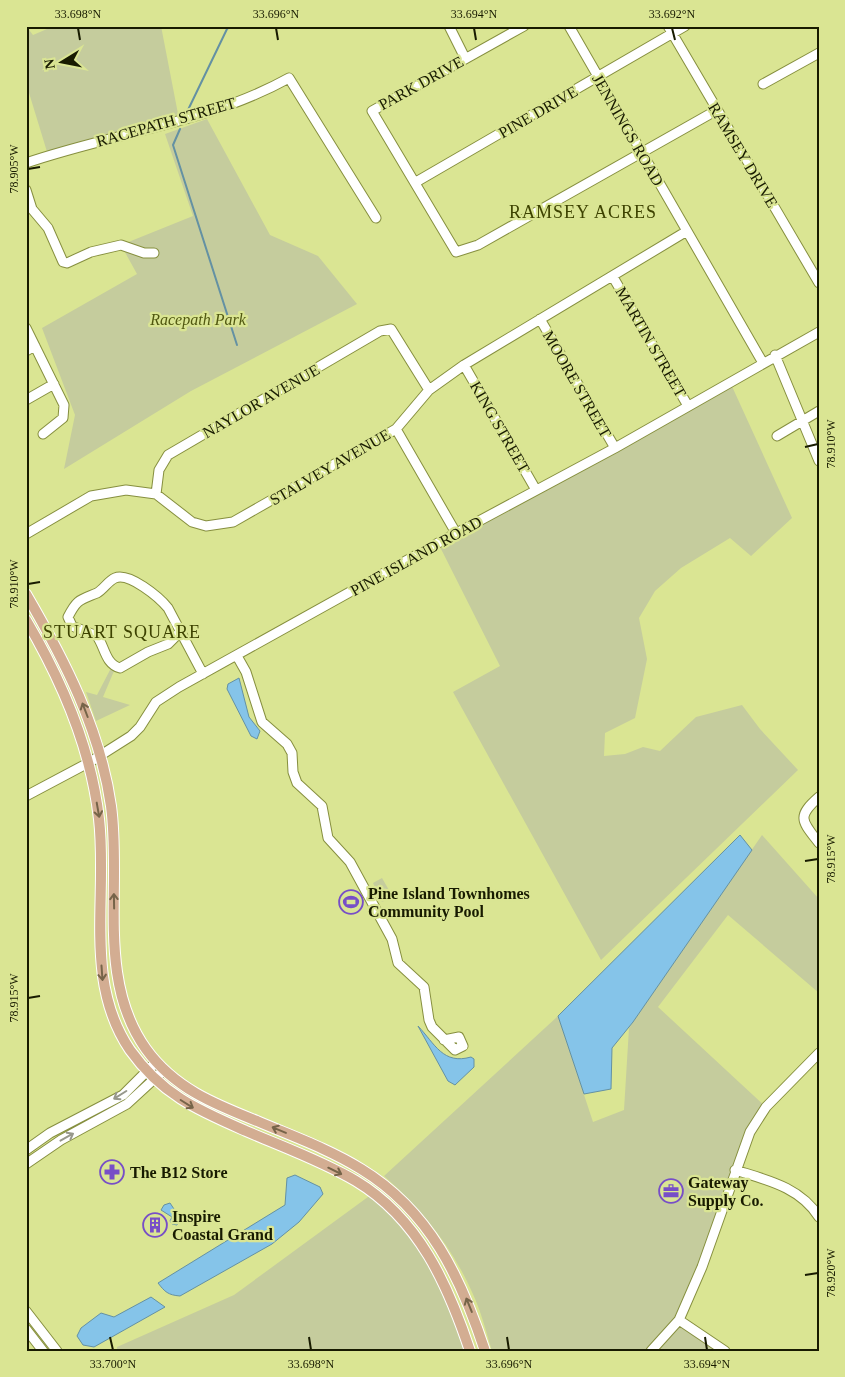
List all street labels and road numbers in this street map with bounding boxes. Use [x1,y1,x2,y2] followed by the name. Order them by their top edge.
[376,53,466,113] street label: PARK DRIVE
[589,71,667,189] street label: JENNINGS ROAD
[495,83,581,141] street label: PINE DRIVE
[95,94,238,150] street label: RACEPATH STREET
[705,100,781,210] street label: RAMSEY DRIVE
[612,284,690,400] street label: MARTIN STREET
[540,328,615,441] street label: MOORE STREET
[200,361,322,441] street label: NAYLOR AVENUE
[467,378,533,476] street label: KING STREET
[267,426,393,508] street label: STALVEY AVENUE
[347,513,485,599] street label: PINE ISLAND ROAD

